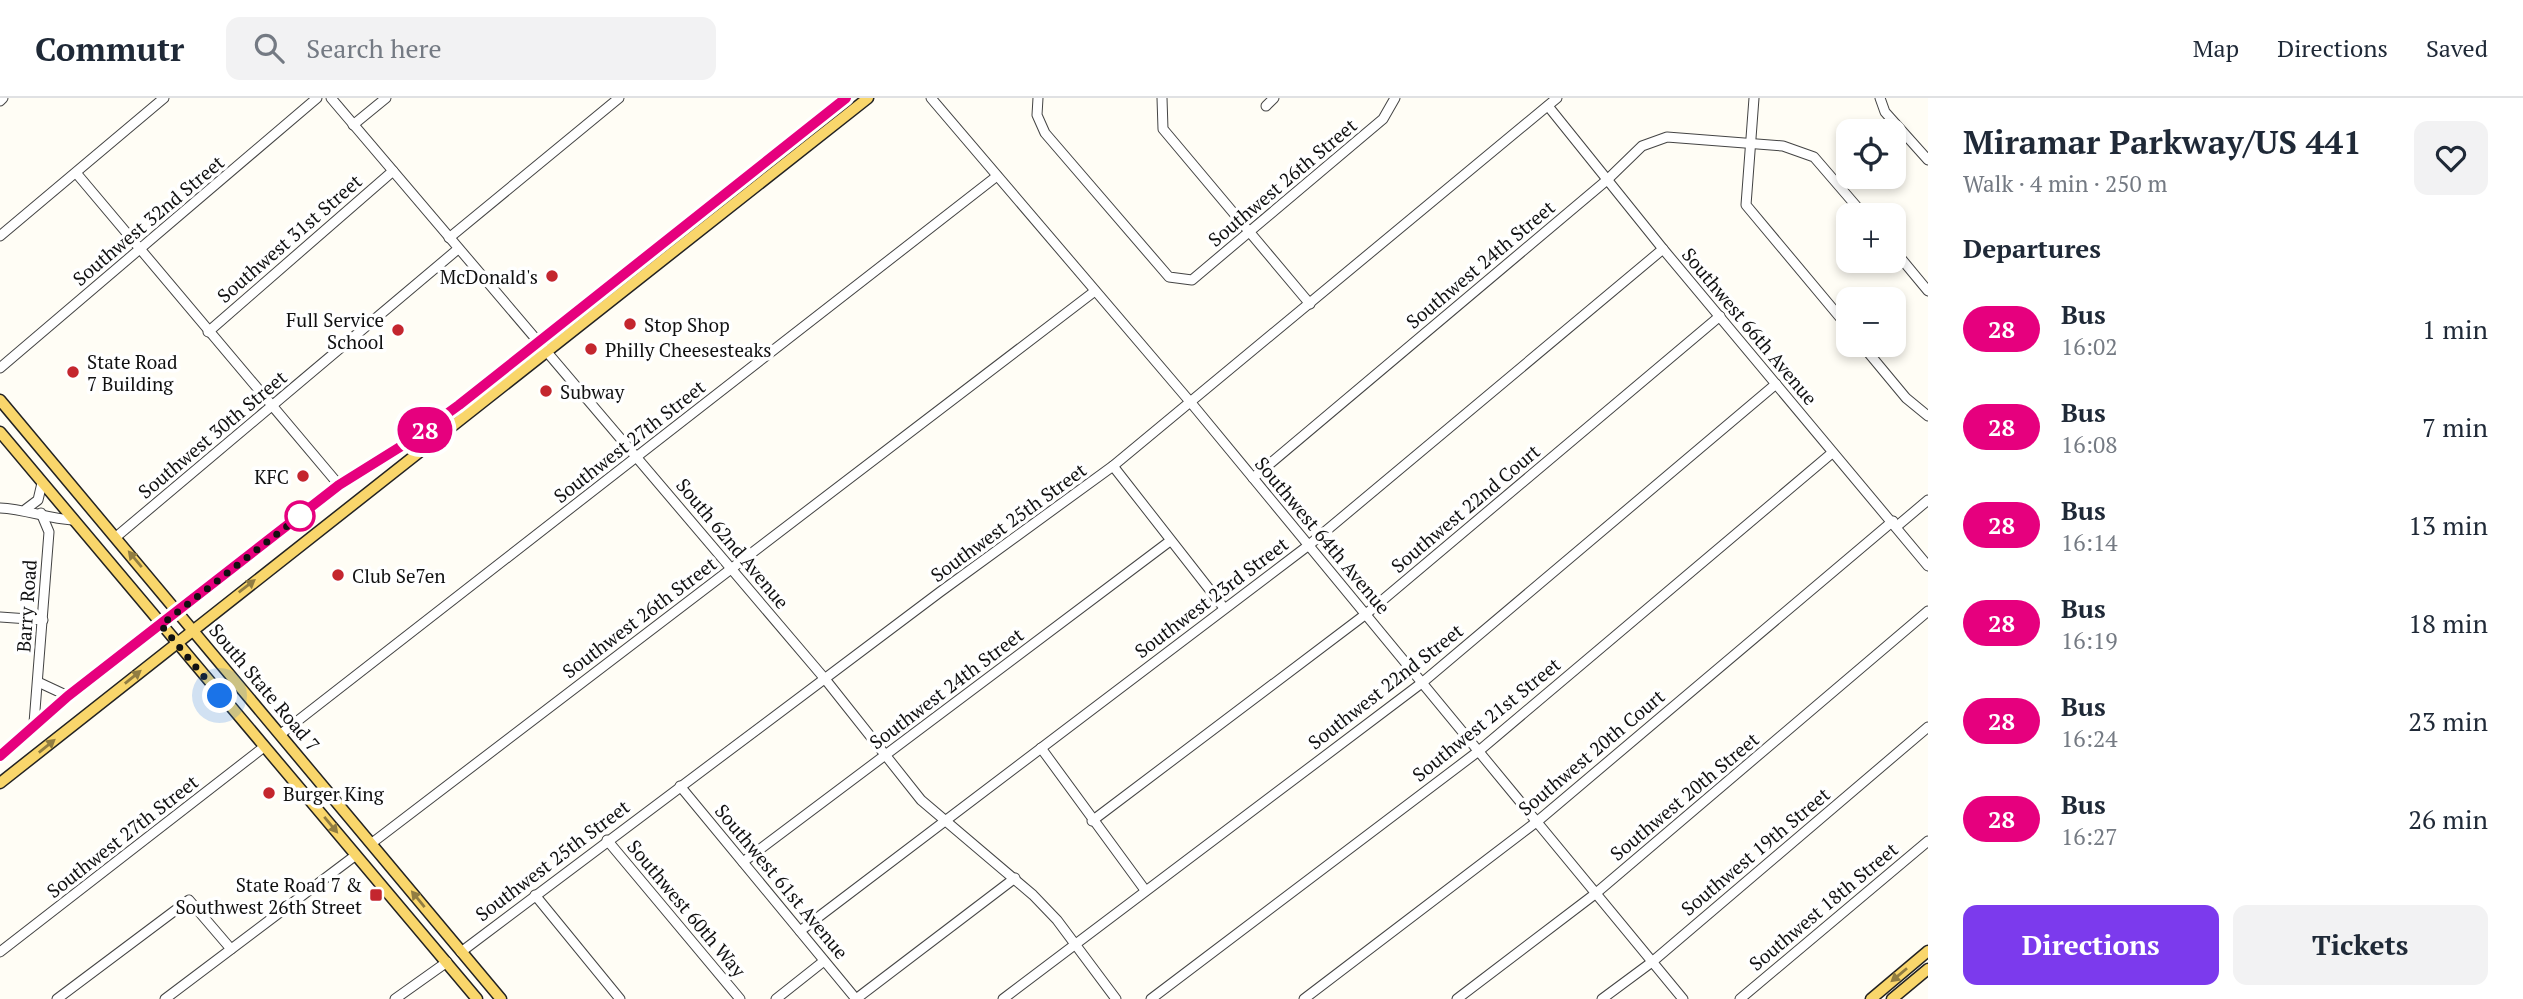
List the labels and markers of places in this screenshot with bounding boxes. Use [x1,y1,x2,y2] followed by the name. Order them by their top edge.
[440,264,538,289] place label: McDonald's
[544,268,560,284] marker: McDonald's
[286,307,384,354] place label: Full Service School
[644,312,730,337] place label: Stop Shop
[622,316,638,332] marker: Stop Shop
[390,322,406,338] marker: Full Service School
[605,337,772,362] place label: Philly Cheesesteaks
[583,341,599,357] marker: Philly Cheesesteaks
[87,349,178,396] place label: State Road 7 Building
[65,364,81,380] marker: State Road 7 Building
[560,379,625,404] place label: Subway
[538,383,554,399] marker: Subway
[254,464,289,489] place label: KFC
[295,468,311,484] marker: KFC
[285,501,315,531] unlabelled marker
[352,563,446,588] place label: Club Se7en
[330,567,346,583] marker: Club Se7en
[283,781,385,806] place label: Burger King
[261,785,277,801] marker: Burger King
[175,872,362,919] place label: State Road 7 & Southwest 26th Street
[368,887,384,903] marker: State Road 7 & Southwest 26th Street

